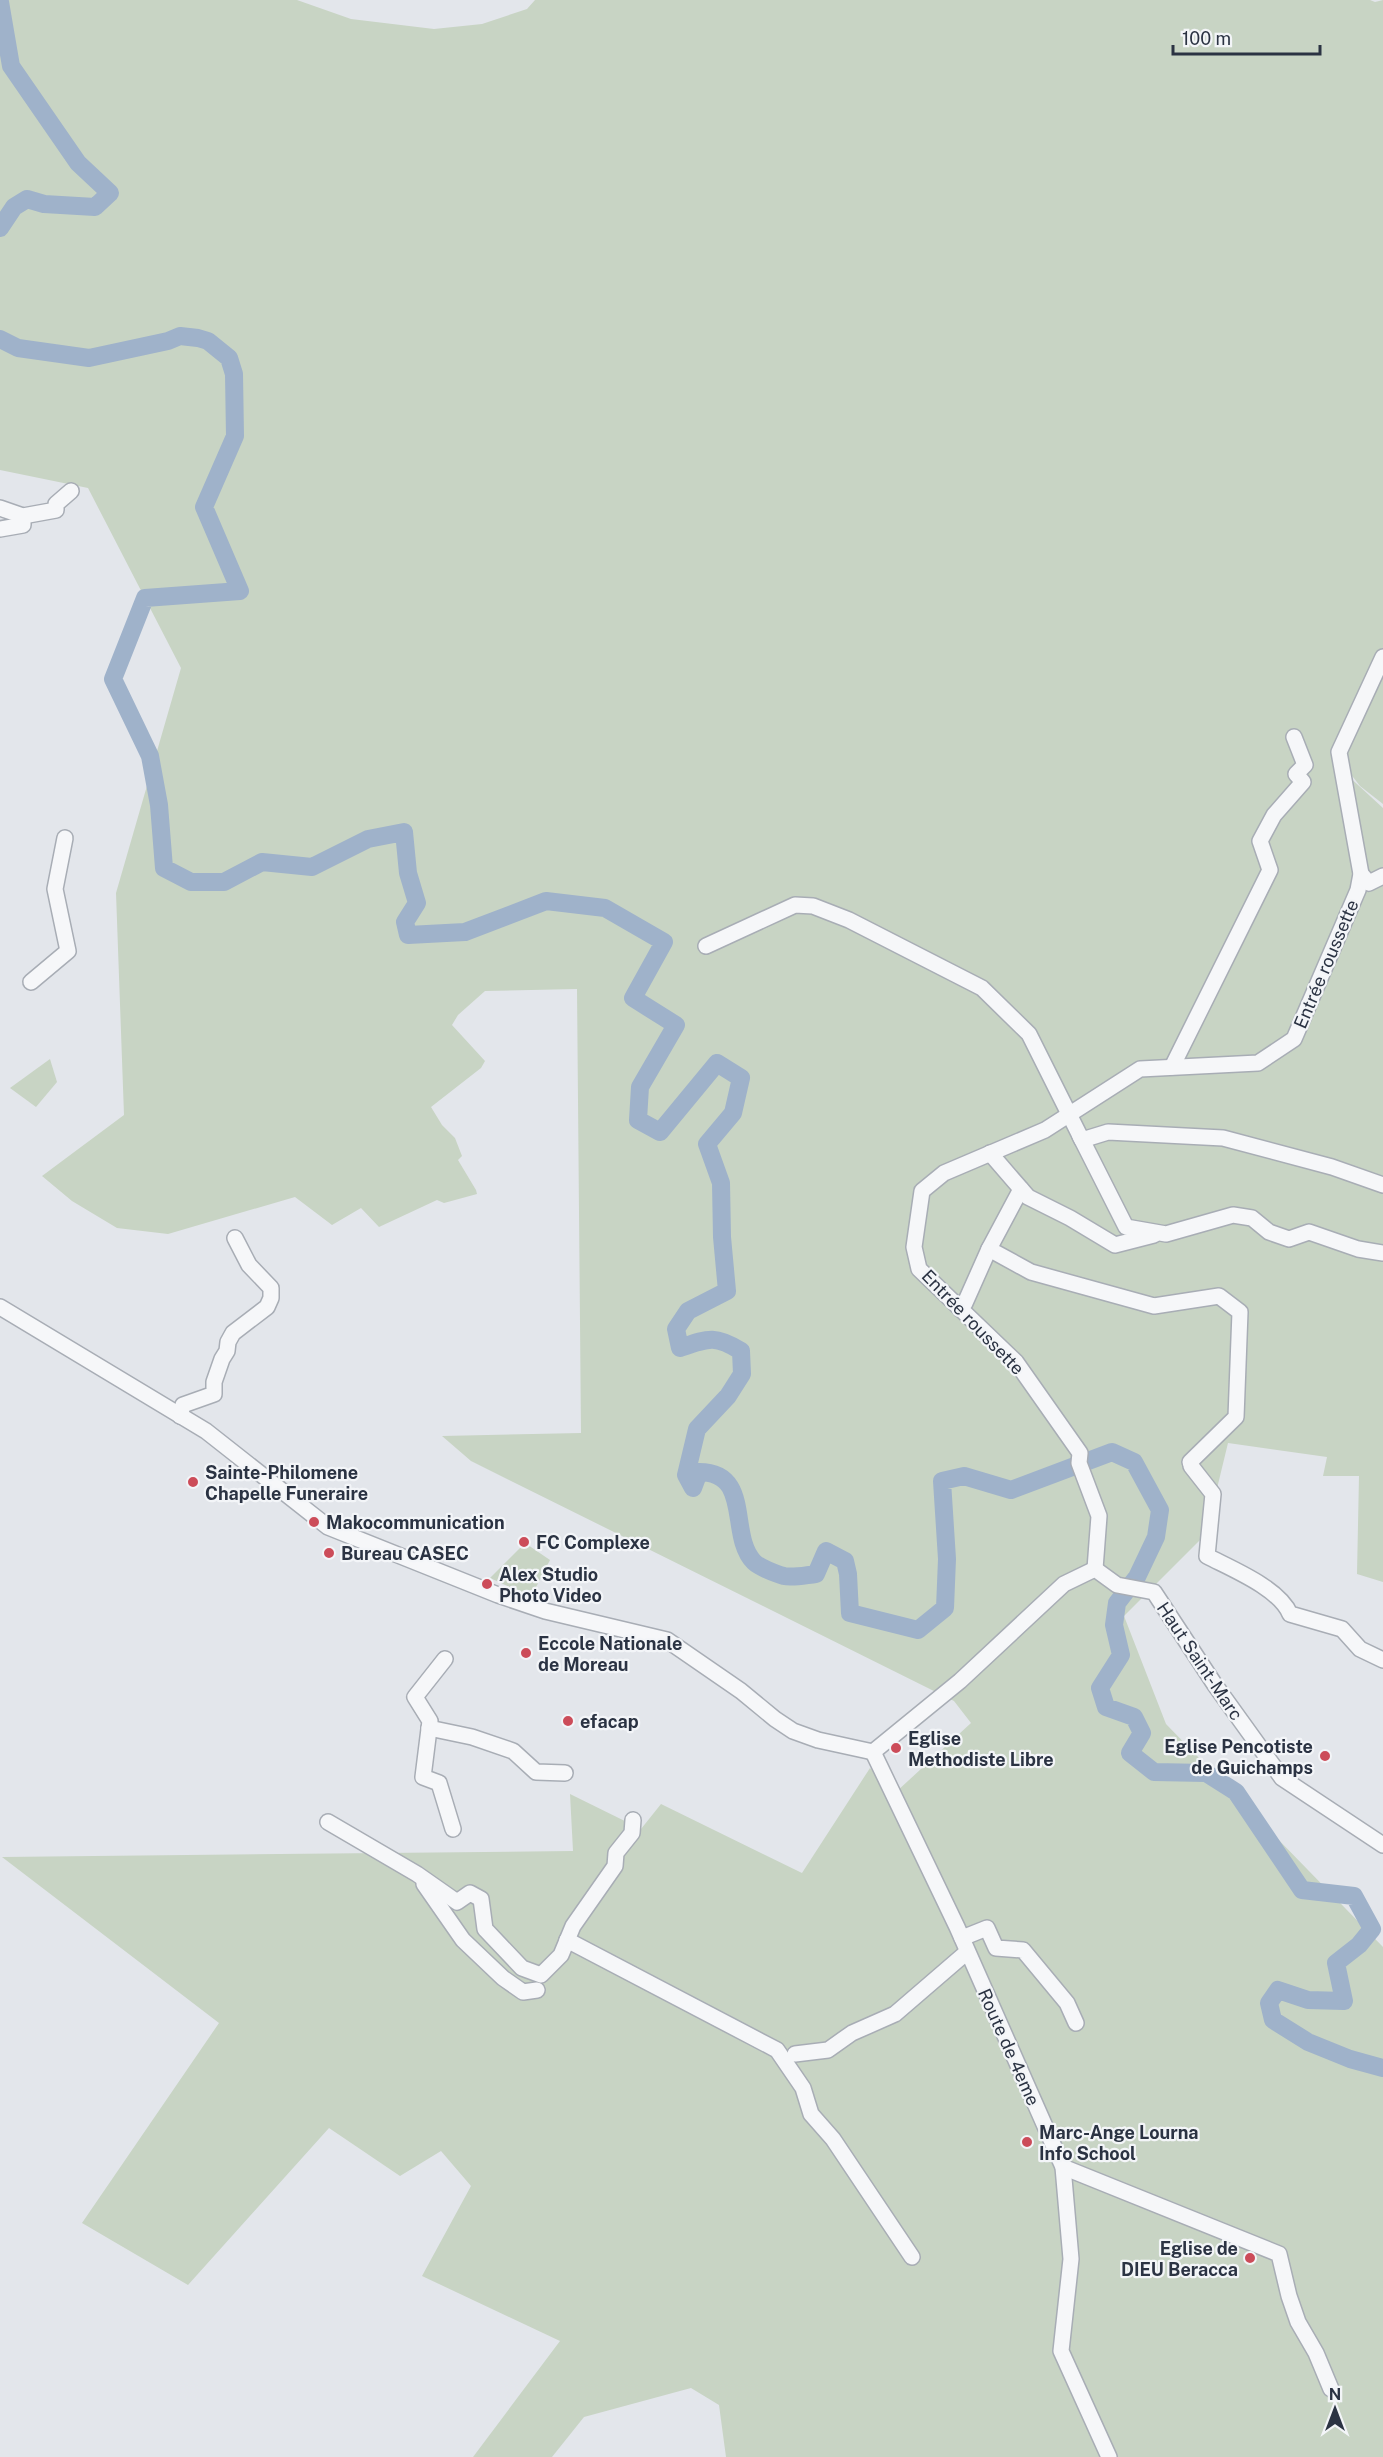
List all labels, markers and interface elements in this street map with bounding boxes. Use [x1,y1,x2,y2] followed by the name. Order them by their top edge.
[1173,18,1320,56] scale bar
[1182,28,1231,49] text: 100 m
[1289,896,1363,1032] street label: Entrée roussette
[918,1265,1028,1379] street label: Entrée roussette
[205,1462,368,1504] place label: Sainte-Philomene Chapelle Funeraire
[186,1475,200,1489] marker: Sainte-Philomene Chapelle Funeraire
[326,1512,505,1533] place label: Makocommunication
[307,1515,321,1529] marker: Makocommunication
[536,1532,650,1553] place label: FC Complexe
[517,1535,531,1549] marker: FC Complexe
[341,1543,469,1564] place label: Bureau CASEC
[322,1546,336,1560] marker: Bureau CASEC
[499,1564,602,1606] place label: Alex Studio Photo Video
[480,1577,494,1591] marker: Alex Studio Photo Video
[1153,1598,1247,1724] street label: Haut Saint-Marc
[538,1633,682,1675] place label: Eccole Nationale de Moreau
[519,1646,533,1660] marker: Eccole Nationale de Moreau
[580,1711,639,1732] place label: efacap
[561,1714,575,1728] marker: efacap
[908,1728,1054,1770] place label: Eglise Methodiste Libre
[1164,1736,1313,1778] place label: Eglise Pencotiste de Guichamps
[889,1741,903,1755] marker: Eglise Methodiste Libre
[1318,1749,1332,1763] marker: Eglise Pencotiste de Guichamps
[974,1985,1044,2109] street label: Route de 4eme
[1039,2122,1198,2164] place label: Marc-Ange Lourna Info School
[1020,2135,1034,2149] marker: Marc-Ange Lourna Info School
[1121,2238,1238,2280] place label: Eglise de DIEU Beracca
[1243,2251,1257,2265] marker: Eglise de DIEU Beracca
[1305,2379,1365,2439] north arrow
[1329,2385,1341,2404] text: N

